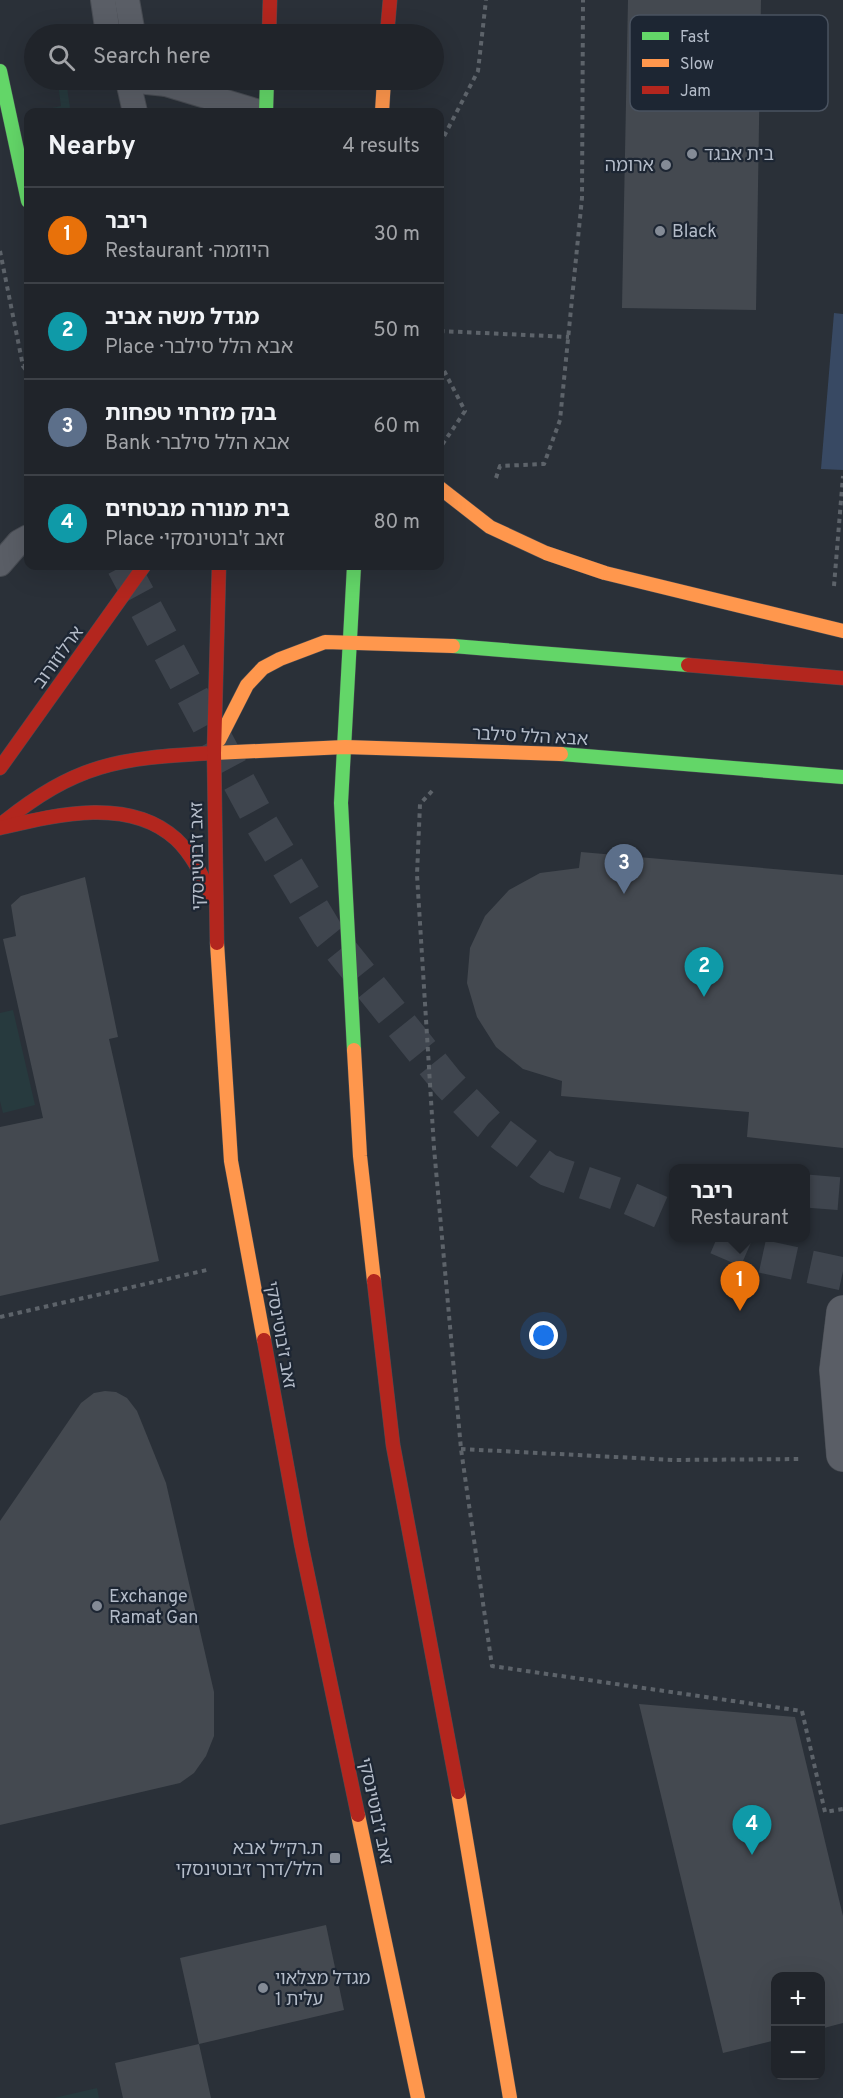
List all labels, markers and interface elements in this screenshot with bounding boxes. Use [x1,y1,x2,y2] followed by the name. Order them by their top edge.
[630,15,828,111] legend
[24,24,444,90] search box
[680,28,710,48] text: Fast
[45,41,78,74] icon: search
[93,44,211,71] text: Search here
[680,55,714,75] text: Slow
[680,82,711,102] text: Jam
[48,131,136,164] text: Nearby
[343,134,420,160] text: 4 results
[704,144,774,167] place label: בית אבגד
[685,147,699,161] marker: בית אבגד
[605,155,654,178] place label: ארומה
[659,158,673,172] marker: ארומה
[105,209,148,236] text: ריבר
[672,221,717,244] place label: Black
[64,222,72,248] text: 1
[374,222,420,248] text: 30 m
[653,224,667,238] marker: Black
[105,239,270,265] text: Restaurant · היוזמה
[105,305,260,332] text: מגדל משה אביב
[61,318,74,344] text: 2
[373,318,420,344] text: 50 m
[105,335,293,361] text: Place · אבא הלל סילבר
[105,401,277,428] text: בנק מזרחי טפחות
[62,414,74,440] text: 3
[374,414,420,440] text: 60 m
[105,431,290,457] text: Bank · אבא הלל סילבר
[105,497,290,524] text: בית מנורה מבטחים
[61,510,74,536] text: 4
[374,510,420,536] text: 80 m
[105,527,285,553] text: Place · זאב ז'בוטינסקי
[29,622,90,694] street label: ארלוזורוב
[471,723,589,752] street label: אבא הלל סילבר
[186,801,211,911] street label: זאב ז'בוטינסקי
[604,844,644,894] pin: 3
[684,948,724,997] pin: 2
[669,1164,810,1242] popup
[690,1179,733,1206] text: ריבר
[690,1206,789,1232] text: Restaurant
[720,1262,760,1311] pin: 1
[259,1280,300,1391] street label: זאב ז'בוטינסקי
[529,1321,558,1350] your location
[109,1586,198,1630] place label: Exchange Ramat Gan
[90,1599,104,1613] marker: Exchange Ramat Gan
[352,1756,397,1867] street label: זאב ז'בוטינסקי
[732,1806,771,1855] pin: 4
[175,1838,323,1882] place label: ת.רק״ל אבא הלל/דרך ז׳בוטינסקי
[328,1851,342,1865] marker: ת.רק״ל אבא הלל/דרך ז׳בוטינסקי
[275,1968,371,2012] place label: מגדל מצלאוי עלית 1
[771,1972,825,2080] map controls
[771,1972,825,2026] button: +
[256,1981,270,1995] marker: מגדל מצלאוי עלית 1
[771,2026,825,2080] button: −

